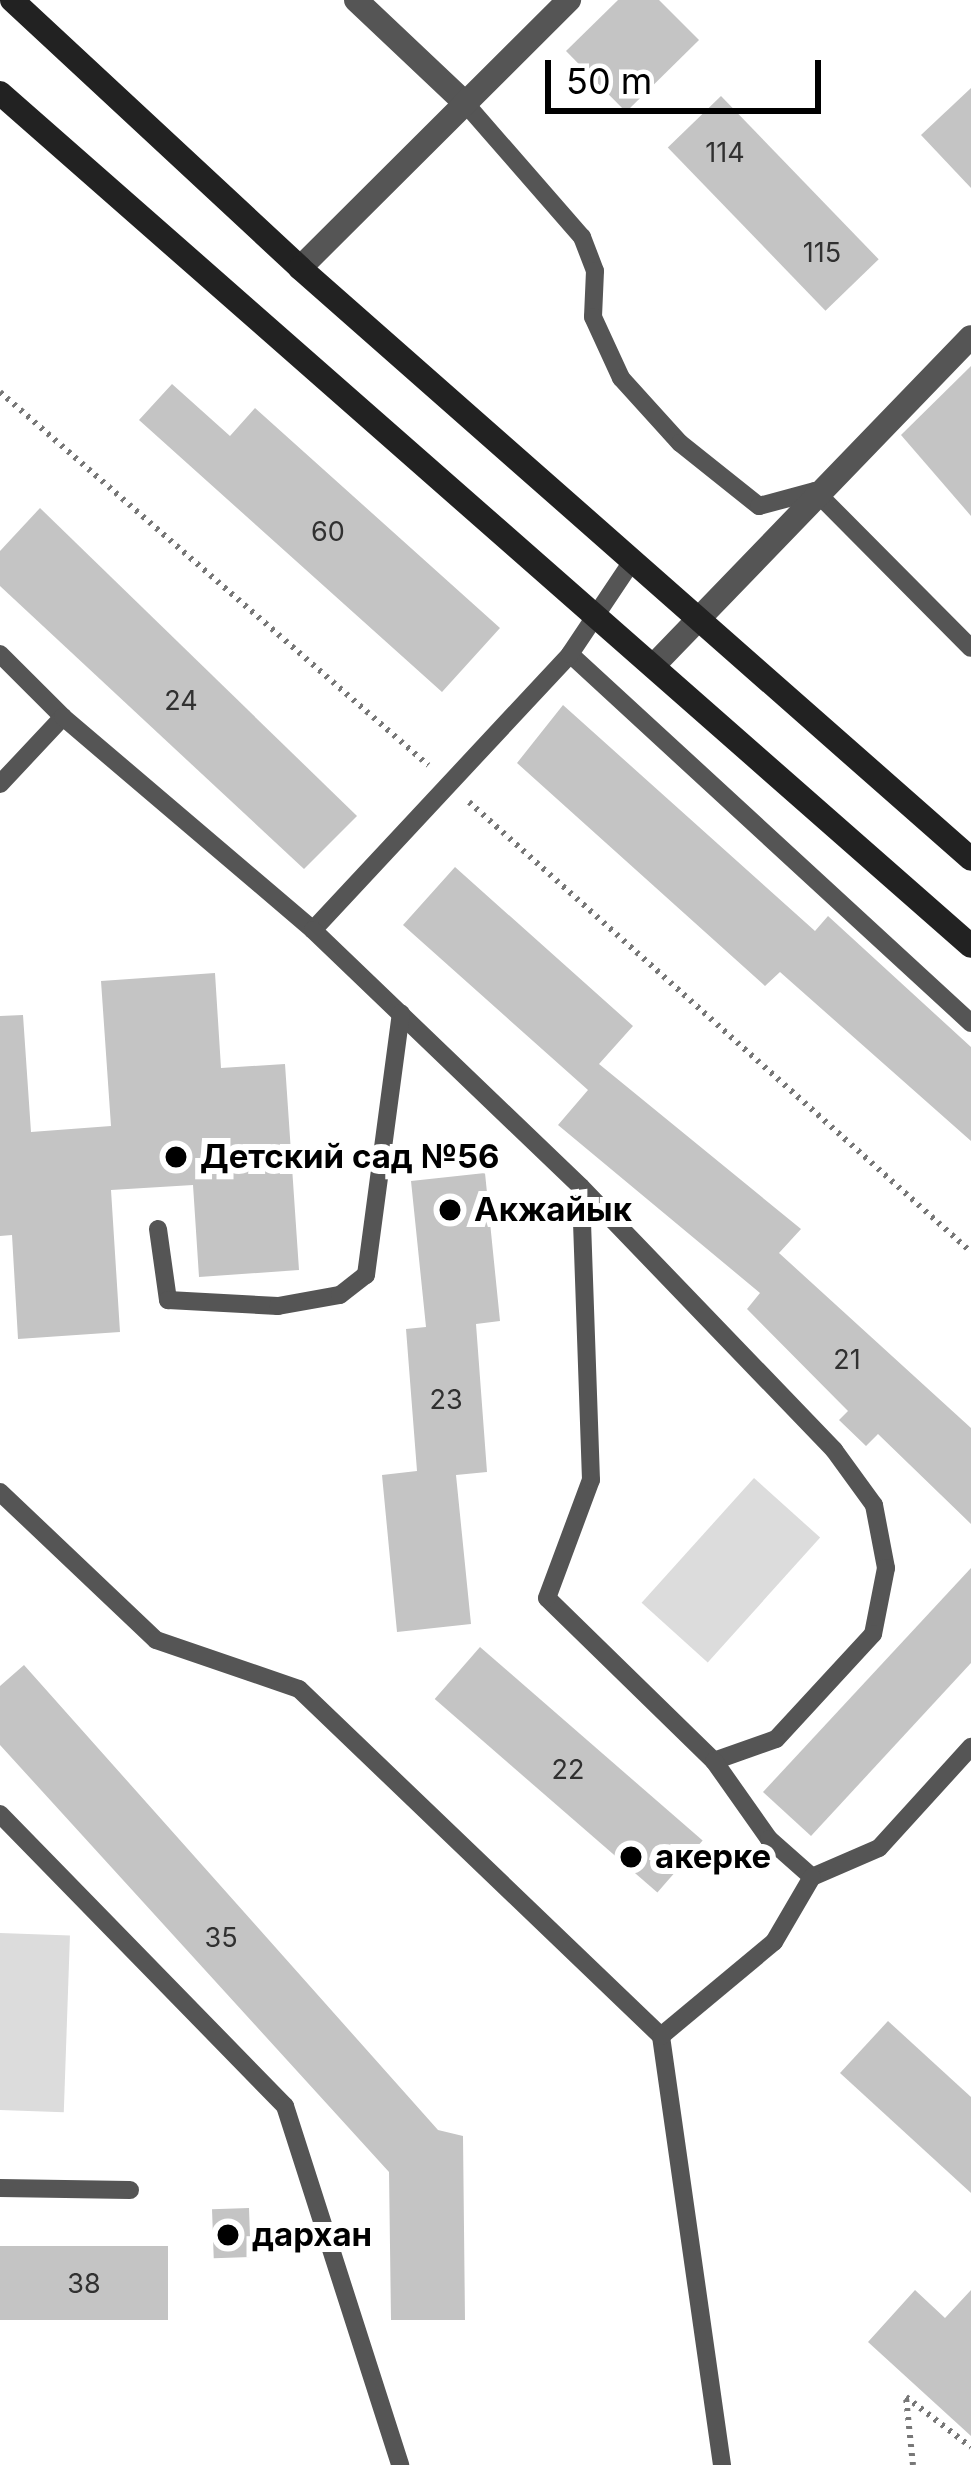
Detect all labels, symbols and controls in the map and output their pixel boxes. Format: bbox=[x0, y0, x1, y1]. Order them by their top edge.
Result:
scale bar bbox=[551, 36, 827, 110]
text: 50 m bbox=[566, 59, 652, 103]
house number: 114 bbox=[705, 137, 745, 169]
house number: 115 bbox=[803, 237, 841, 269]
house number: 60 bbox=[311, 516, 345, 548]
house number: 24 bbox=[164, 685, 198, 717]
place label: Детский сад №56 bbox=[200, 1137, 500, 1177]
marker: Детский сад №56 bbox=[163, 1144, 189, 1170]
place label: Акжайык bbox=[474, 1190, 632, 1230]
marker: Акжайык bbox=[437, 1197, 463, 1223]
house number: 21 bbox=[833, 1344, 861, 1376]
house number: 23 bbox=[429, 1384, 463, 1416]
house number: 22 bbox=[552, 1754, 584, 1786]
place label: акерке bbox=[655, 1837, 771, 1877]
marker: акерке bbox=[618, 1844, 644, 1870]
house number: 35 bbox=[204, 1922, 238, 1954]
place label: дархан bbox=[252, 2215, 372, 2255]
marker: дархан bbox=[215, 2222, 241, 2248]
house number: 38 bbox=[67, 2268, 101, 2300]

